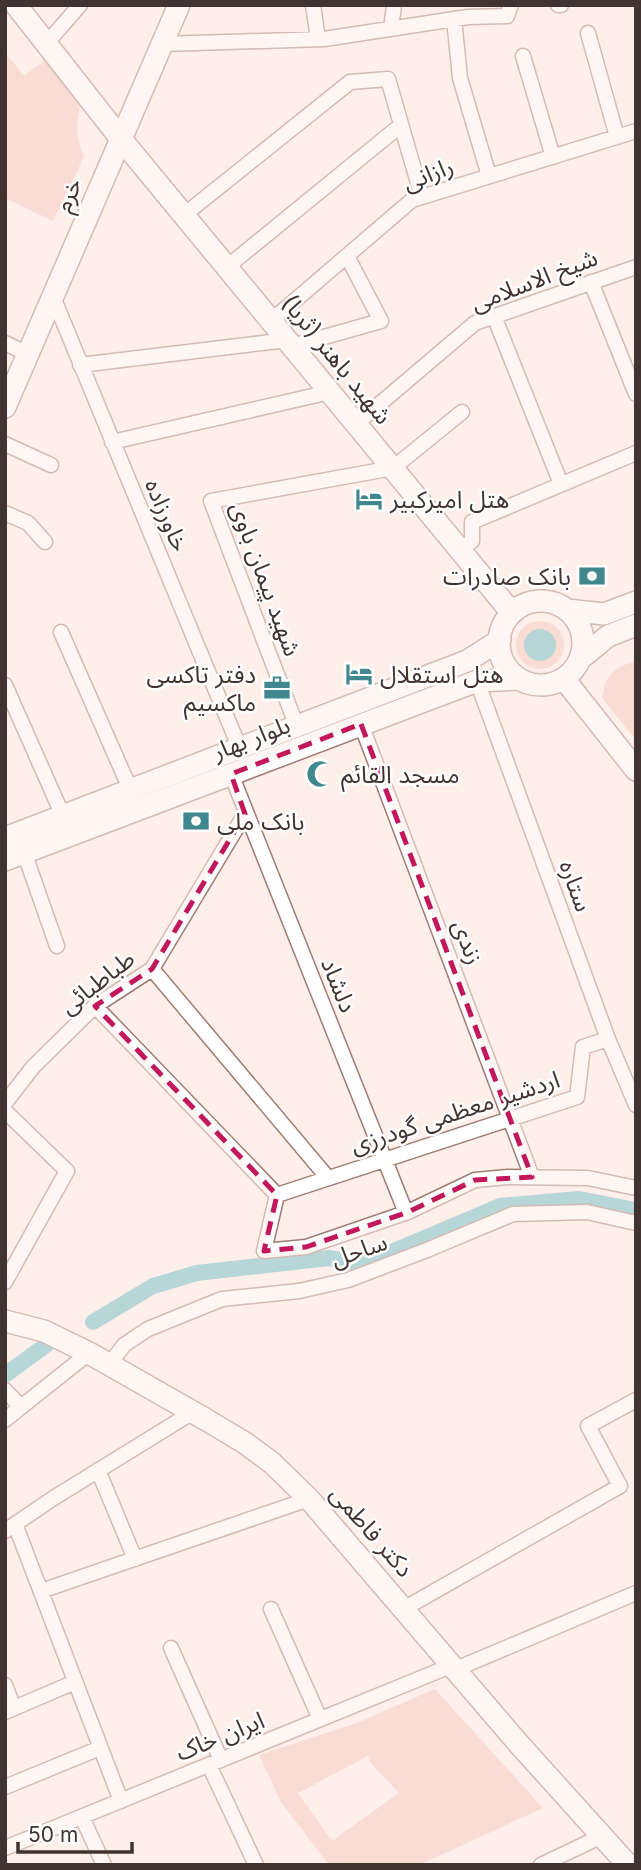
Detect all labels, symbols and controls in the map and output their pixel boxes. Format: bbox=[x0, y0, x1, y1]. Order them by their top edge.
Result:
street label: رازانی bbox=[399, 151, 457, 197]
street label: خرم bbox=[48, 174, 92, 218]
street label: شیخ الاسلامی bbox=[467, 243, 602, 320]
street label: شهید باهنر (ثریا) bbox=[276, 288, 398, 430]
street label: خاورزاده bbox=[139, 474, 195, 556]
hotel icon: هتل امیرکبیر bbox=[354, 484, 384, 514]
place label: هتل امیرکبیر bbox=[389, 485, 509, 514]
street label: شهید پیمان باوی bbox=[224, 498, 307, 661]
bank icon: بانک صادرات bbox=[577, 561, 607, 591]
place label: بانک صادرات bbox=[443, 562, 571, 591]
hotel icon: هتل استقلال bbox=[344, 659, 374, 689]
place label: دفتر تاکسی ماکسیم bbox=[147, 660, 256, 720]
place label: هتل استقلال bbox=[380, 660, 503, 689]
office icon: دفتر تاکسی ماکسیم bbox=[262, 673, 292, 703]
street label: بلوار بهار bbox=[207, 710, 294, 766]
mosque icon: مسجد القائم bbox=[305, 759, 335, 789]
place label: مسجد القائم bbox=[341, 760, 460, 792]
bank icon: بانک ملی bbox=[181, 806, 211, 836]
place label: بانک ملی bbox=[217, 807, 305, 836]
street label: ستاره bbox=[553, 856, 599, 916]
street label: زندی bbox=[446, 916, 490, 968]
street label: طباطبائی bbox=[54, 944, 140, 1020]
street label: دلشاد bbox=[315, 953, 363, 1017]
street label: اردشیر معظمی گودرزی bbox=[347, 1064, 563, 1160]
street label: ساحل bbox=[327, 1227, 391, 1273]
street label: دکتر فاطمی bbox=[324, 1479, 420, 1583]
street label: ایران خاک bbox=[172, 1705, 268, 1767]
scale bar bbox=[18, 1811, 131, 1855]
text: 50 m bbox=[28, 1822, 78, 1847]

